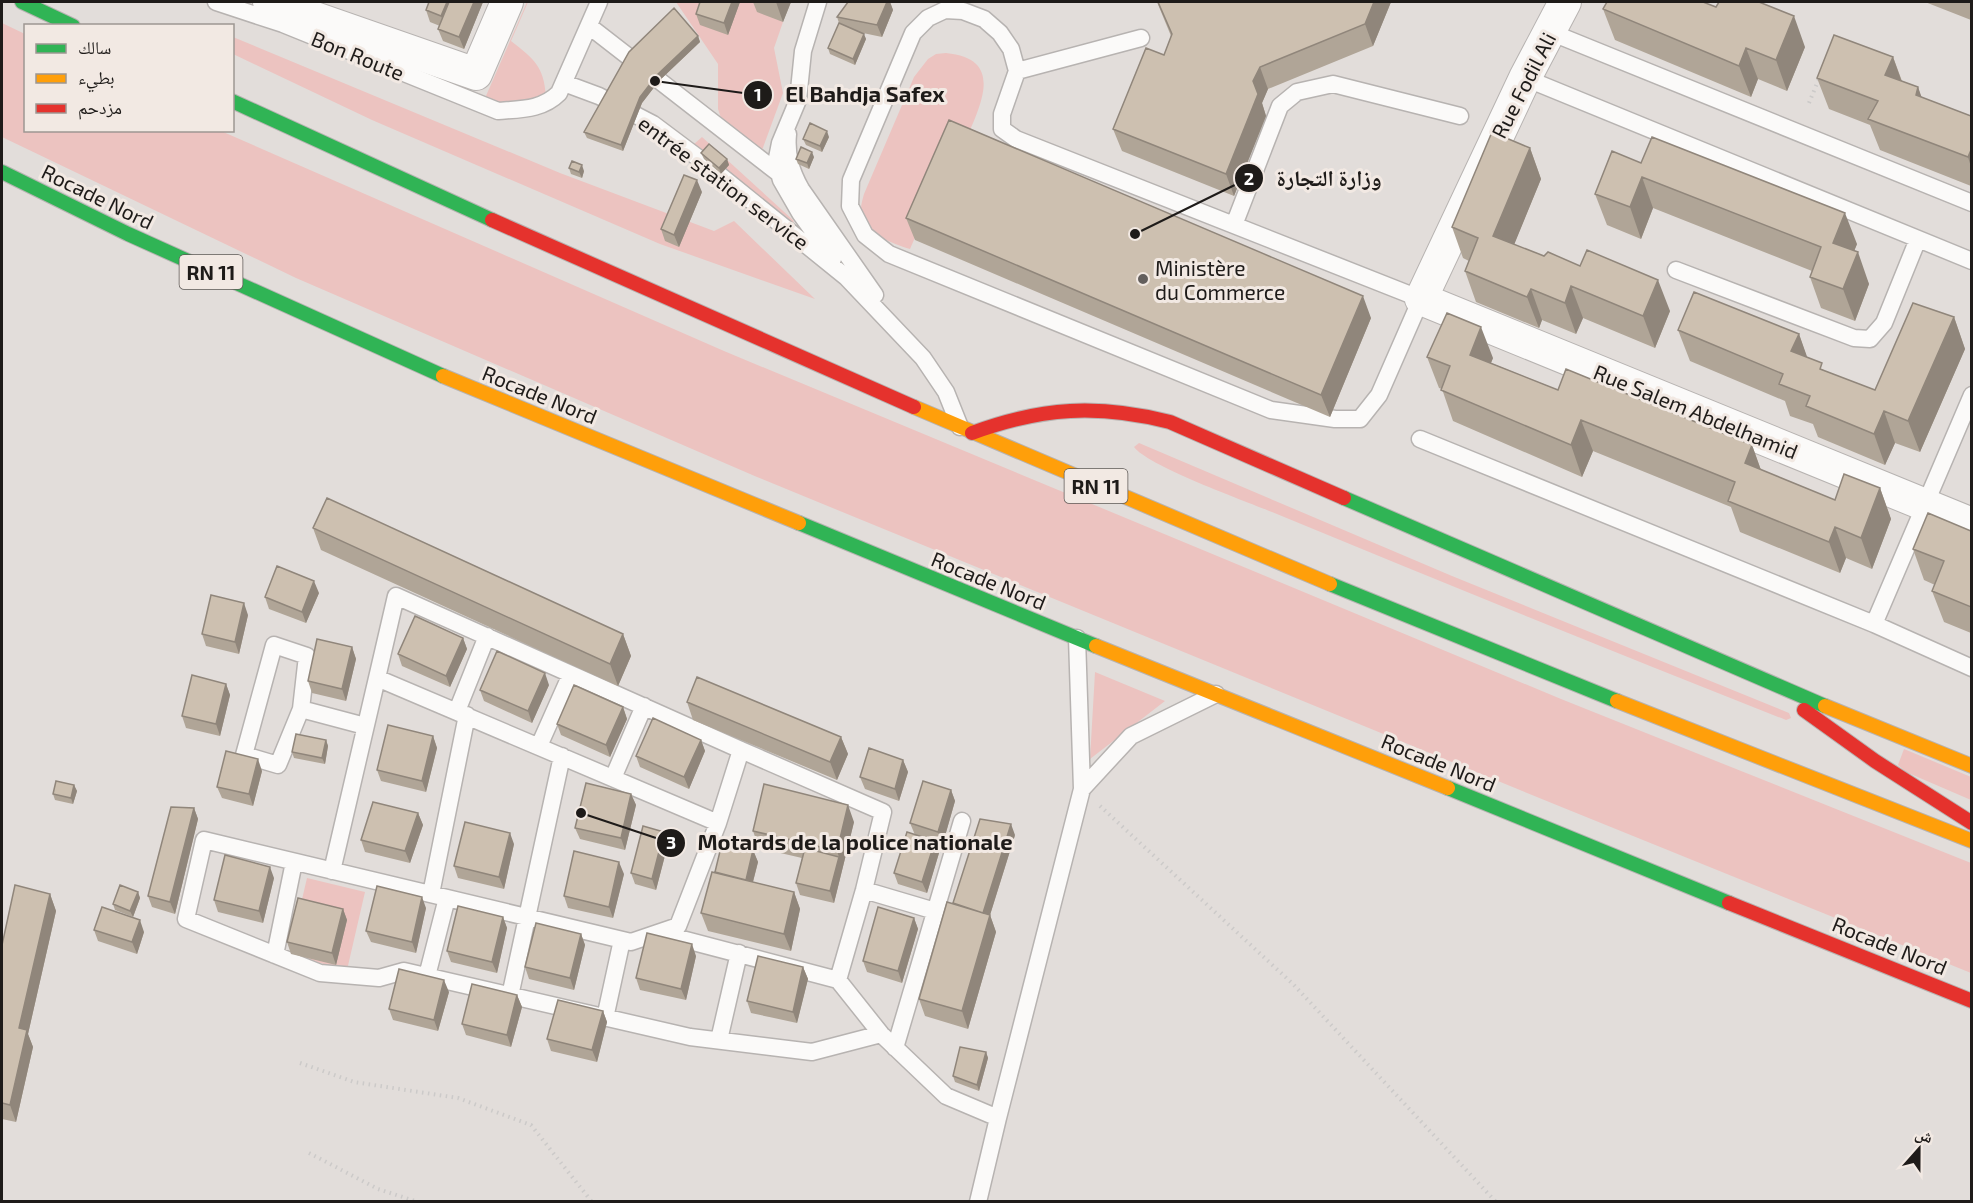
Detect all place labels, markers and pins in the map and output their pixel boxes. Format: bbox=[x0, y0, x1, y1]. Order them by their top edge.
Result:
callout: El Bahdja Safex bbox=[743, 75, 957, 115]
callout: وزارة التجارة bbox=[1234, 158, 1394, 198]
place label: Ministère du Commerce bbox=[1155, 255, 1285, 304]
marker: Ministère du Commerce bbox=[1136, 272, 1150, 286]
callout: Motards de la police nationale bbox=[656, 823, 1025, 863]

